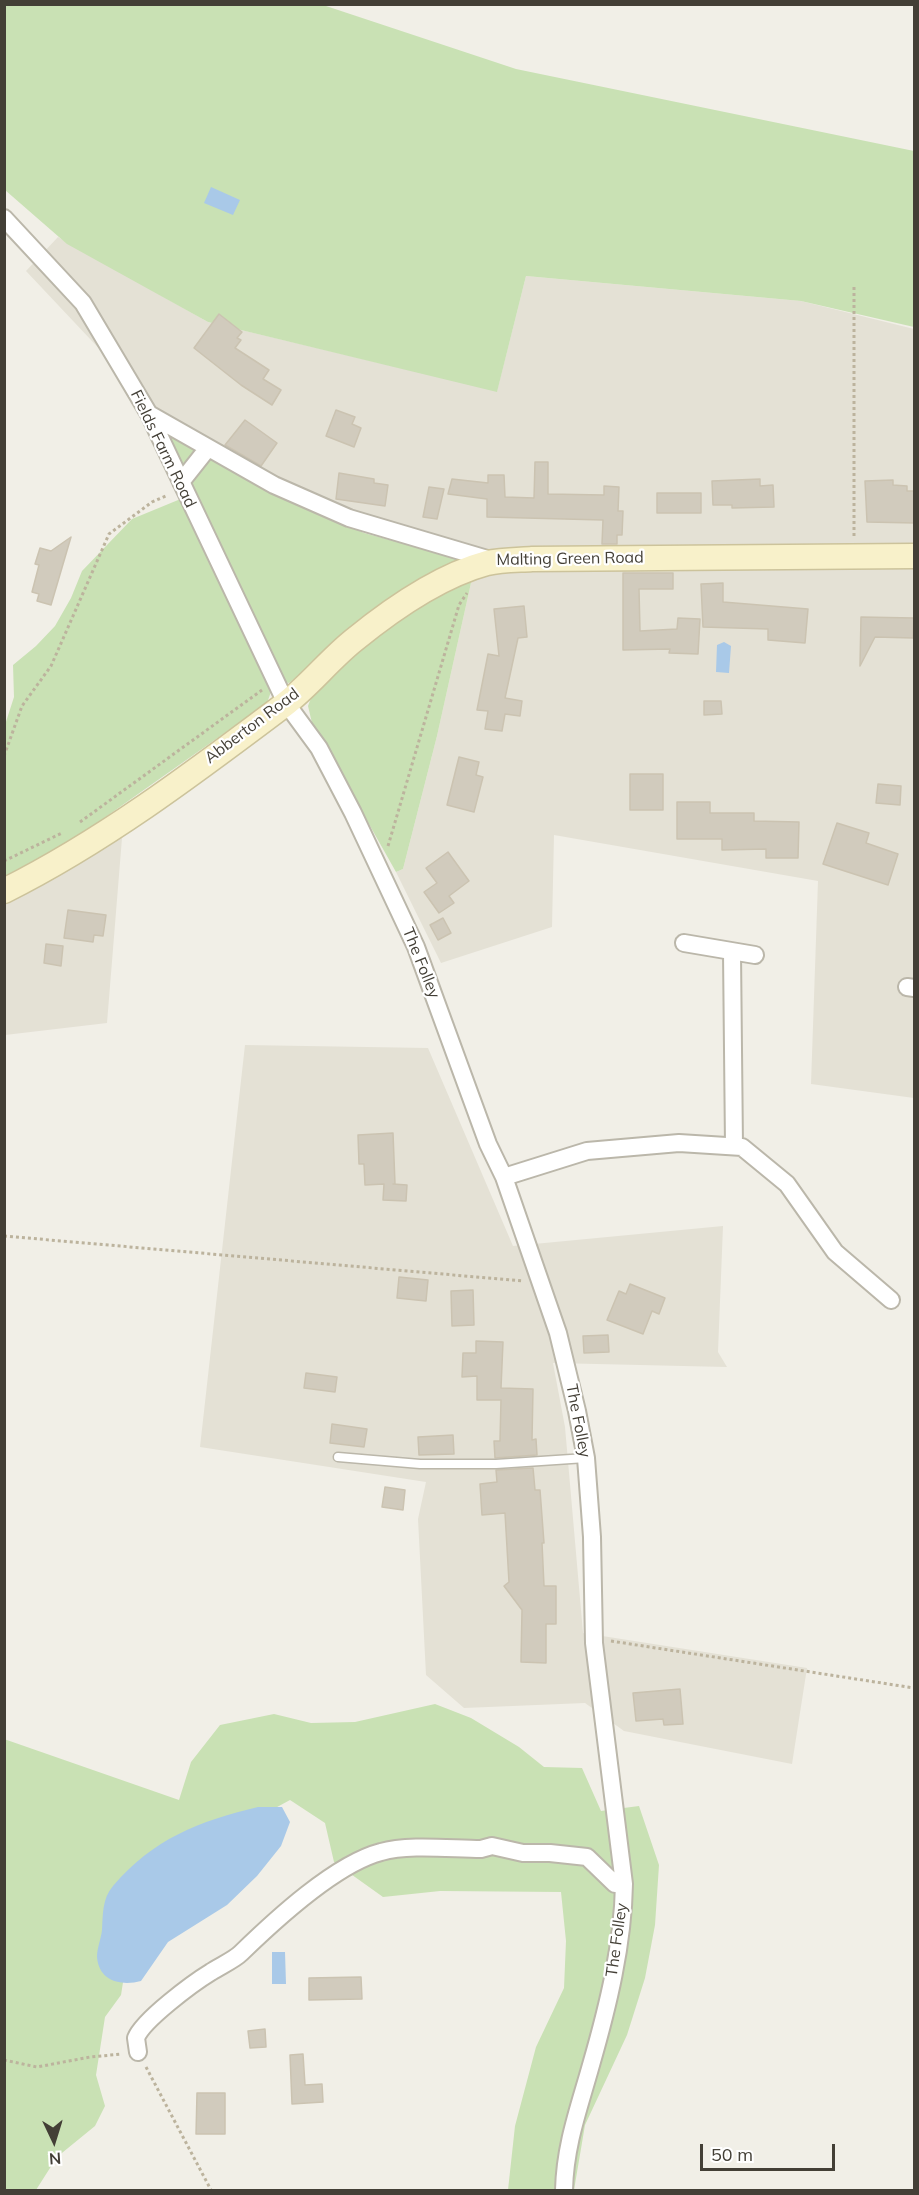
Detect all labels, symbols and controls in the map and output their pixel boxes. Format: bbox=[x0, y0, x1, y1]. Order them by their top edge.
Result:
street label: Fields Farm Road bbox=[126, 387, 200, 511]
street label: Malting Green Road bbox=[496, 548, 644, 570]
street label: Abberton Road bbox=[201, 684, 303, 768]
street label: The Folley bbox=[398, 925, 444, 1001]
street label: The Folley bbox=[561, 1383, 595, 1459]
street label: The Folley bbox=[602, 1902, 632, 1978]
north arrow bbox=[24, 2111, 84, 2171]
scale bar bbox=[703, 2132, 838, 2170]
text: 50 m bbox=[711, 2143, 753, 2166]
text: N bbox=[49, 2149, 62, 2169]

